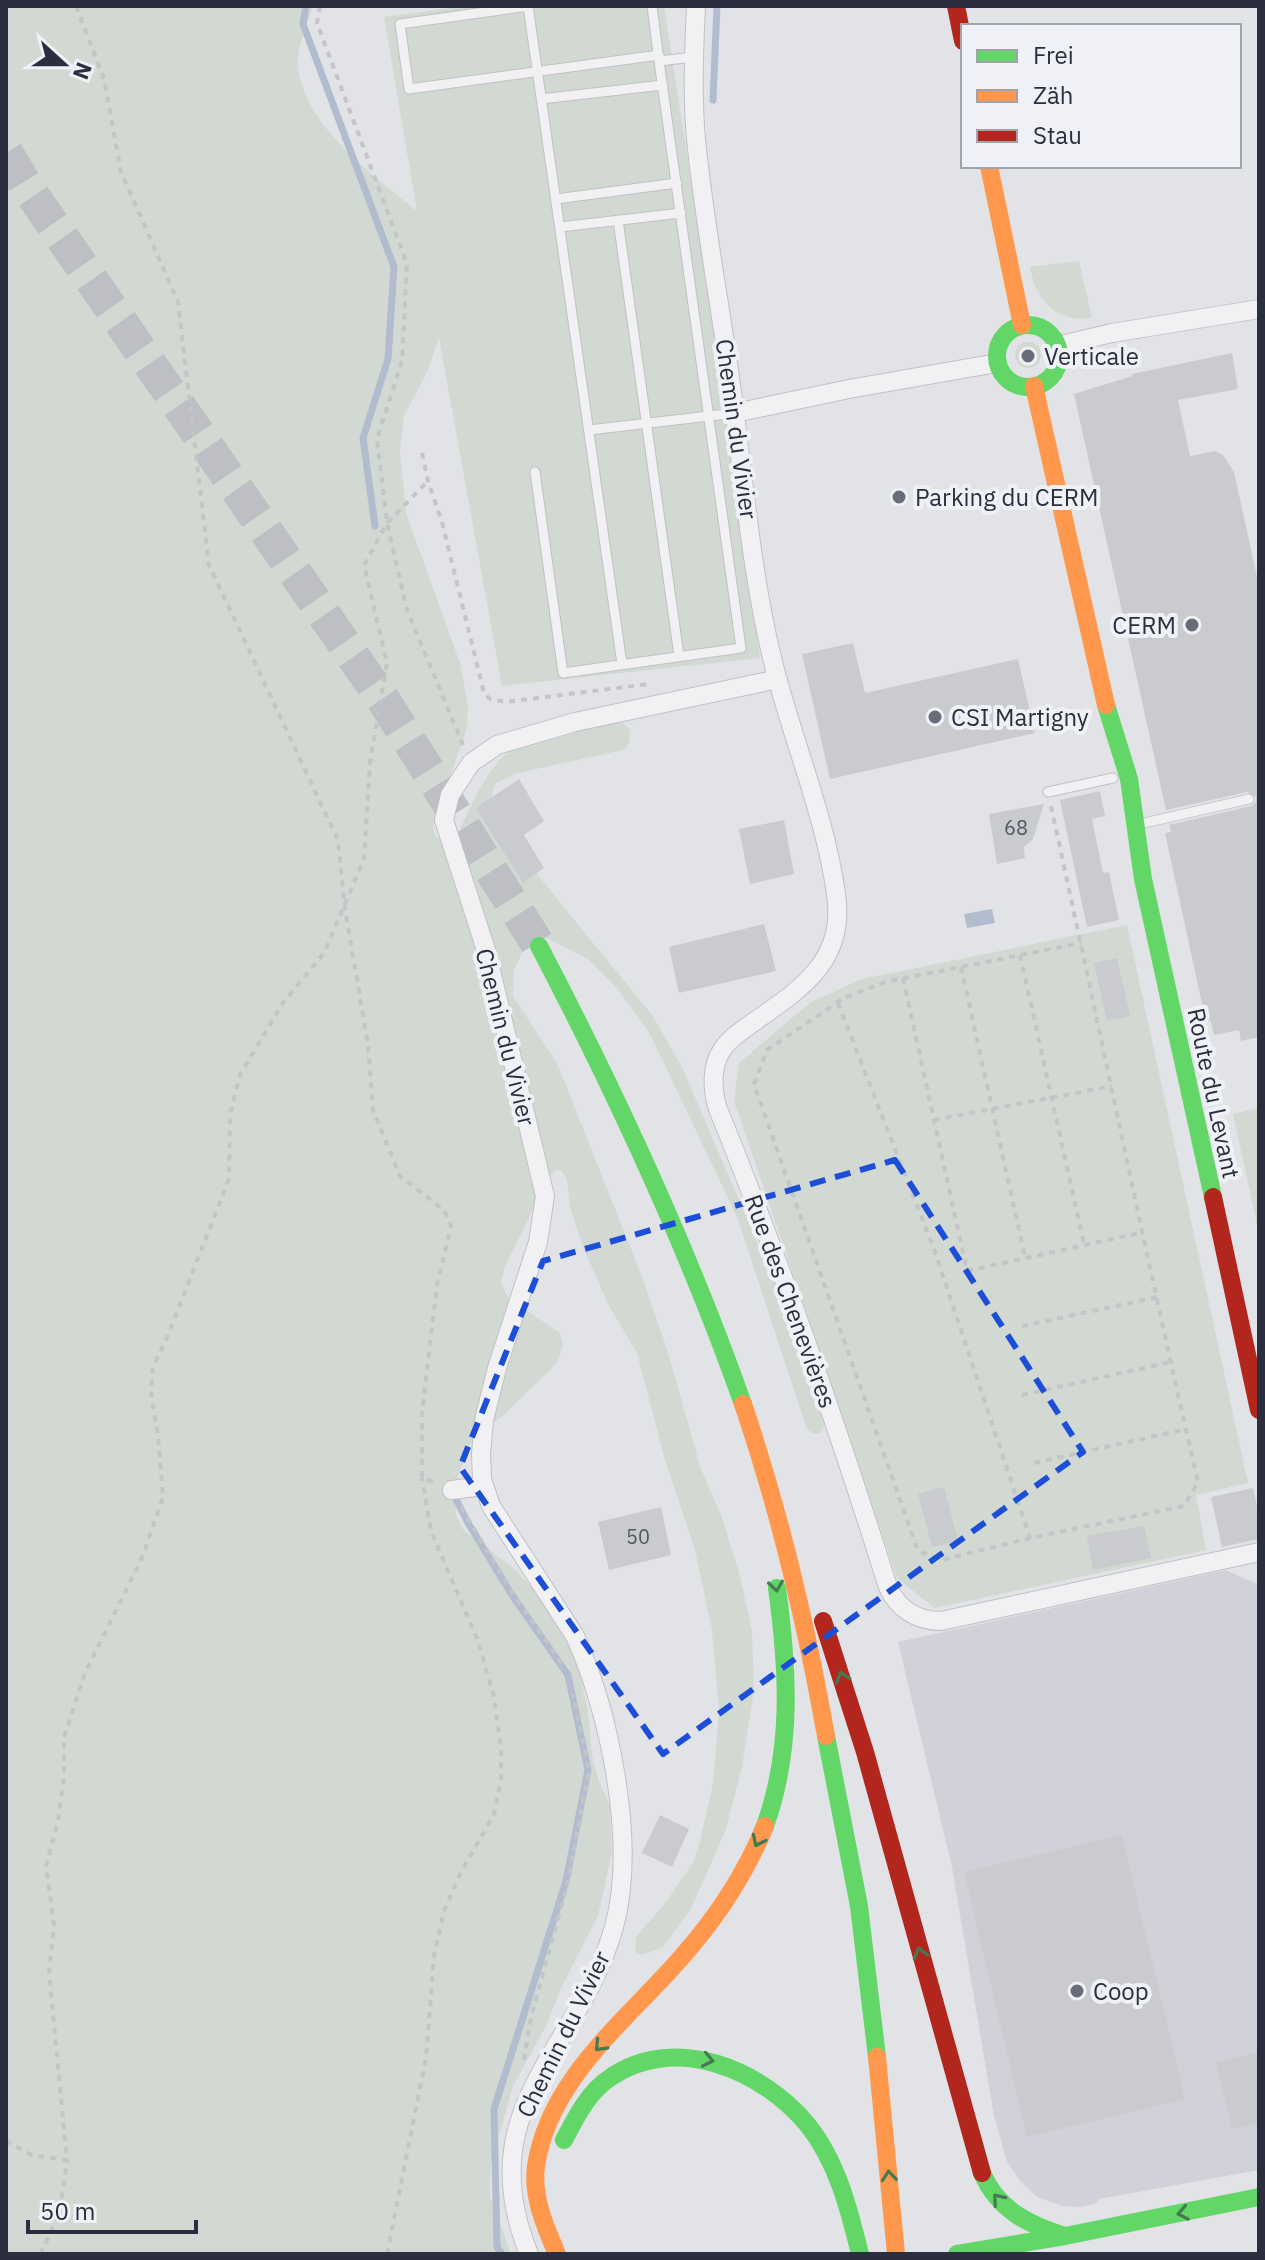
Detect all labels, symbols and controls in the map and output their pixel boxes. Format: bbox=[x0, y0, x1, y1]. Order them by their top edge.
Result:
north arrow bbox=[24, 24, 104, 104]
legend bbox=[961, 24, 1241, 168]
text: Frei bbox=[1033, 39, 1074, 71]
text: N bbox=[67, 59, 100, 84]
text: Zäh bbox=[1033, 79, 1073, 111]
text: Stau bbox=[1033, 119, 1082, 151]
street label: Chemin du Vivier bbox=[709, 337, 766, 521]
place label: Verticale bbox=[1044, 340, 1139, 372]
marker: Verticale bbox=[1019, 347, 1037, 365]
place label: Parking du CERM bbox=[915, 481, 1099, 513]
marker: Parking du CERM bbox=[890, 488, 908, 506]
place label: CERM bbox=[1112, 609, 1176, 641]
marker: CERM bbox=[1183, 616, 1201, 634]
place label: CSI Martigny bbox=[951, 701, 1089, 733]
marker: CSI Martigny bbox=[926, 708, 944, 726]
house number: 68 bbox=[1004, 814, 1028, 841]
street label: Chemin du Vivier bbox=[469, 945, 544, 1129]
street label: Route du Levant bbox=[1180, 1005, 1248, 1181]
street label: Rue des Chenevières bbox=[737, 1190, 845, 1412]
house number: 50 bbox=[626, 1523, 650, 1550]
one-way arrow bbox=[767, 1579, 784, 1592]
one-way arrow bbox=[835, 1671, 851, 1684]
one-way arrow bbox=[752, 1833, 768, 1847]
street label: Chemin du Vivier bbox=[509, 1945, 617, 2123]
one-way arrow bbox=[913, 1946, 930, 1960]
place label: Coop bbox=[1093, 1975, 1149, 2007]
marker: Coop bbox=[1068, 1982, 1086, 2000]
one-way arrow bbox=[595, 2037, 610, 2051]
one-way arrow bbox=[701, 2051, 715, 2068]
one-way arrow bbox=[881, 2169, 898, 2182]
scale bar bbox=[28, 2184, 196, 2234]
one-way arrow bbox=[994, 2193, 1008, 2208]
text: 50 m bbox=[40, 2195, 95, 2227]
one-way arrow bbox=[1176, 2204, 1190, 2221]

